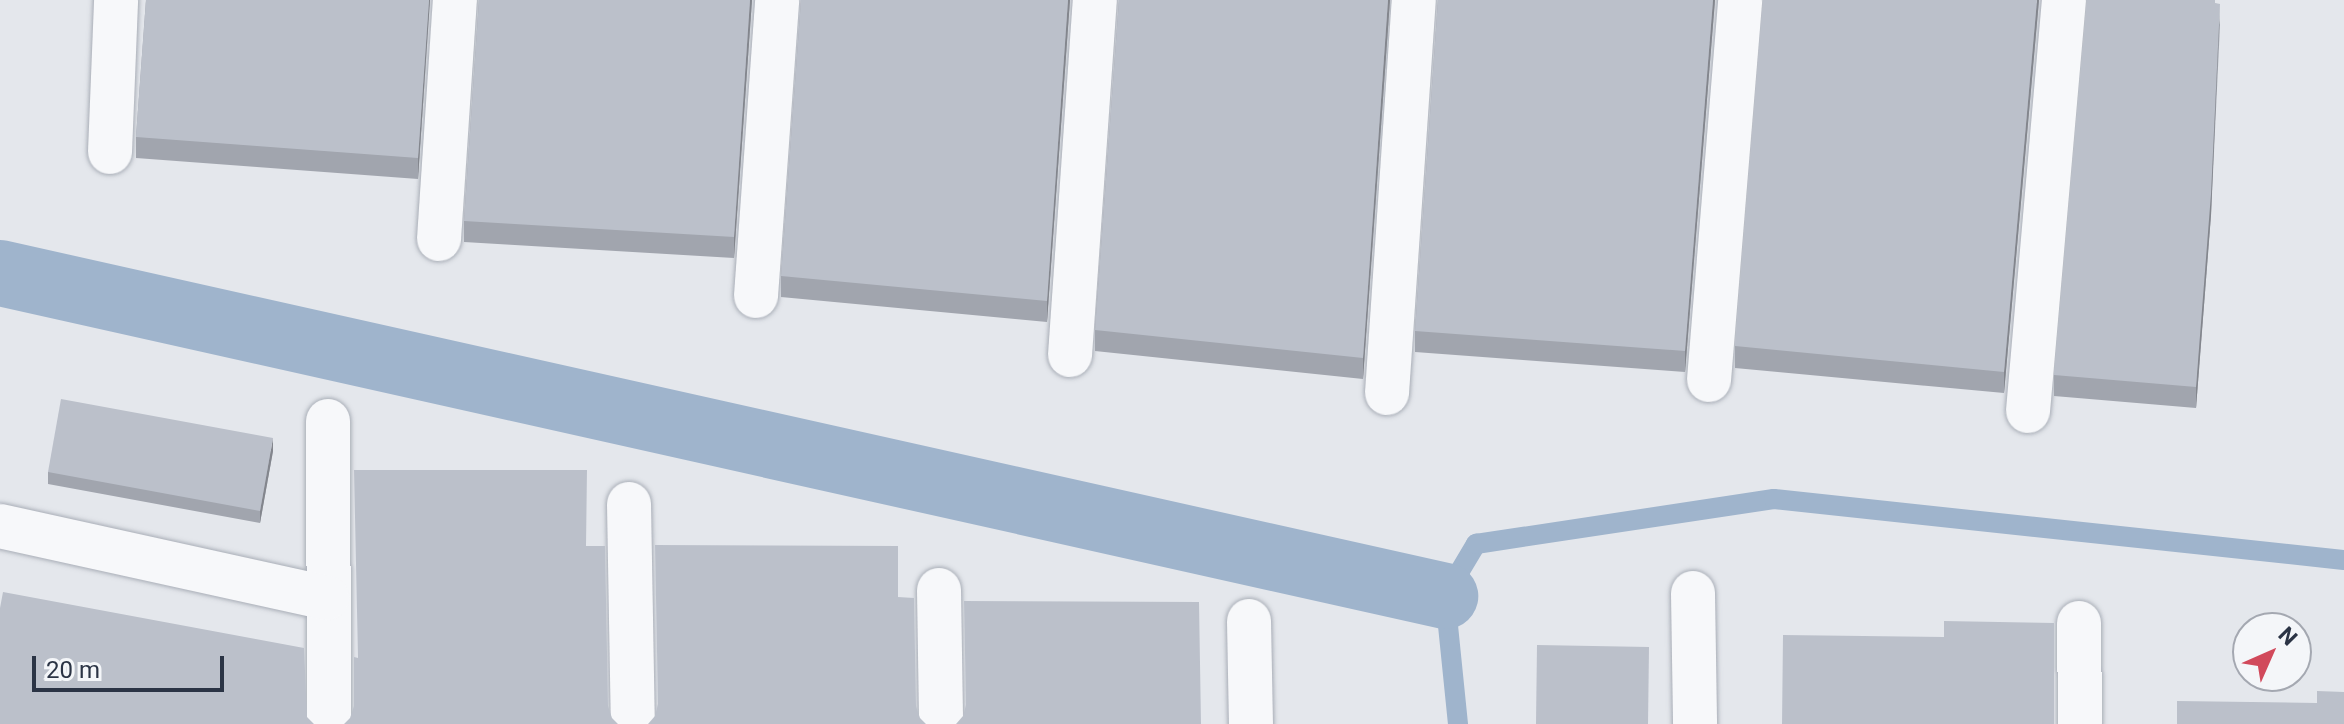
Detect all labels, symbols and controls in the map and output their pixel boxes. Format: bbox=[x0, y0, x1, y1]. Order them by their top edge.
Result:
north arrow bbox=[2232, 612, 2312, 692]
text: N bbox=[2274, 622, 2302, 650]
scale bar bbox=[36, 640, 228, 690]
text: 20 m bbox=[46, 656, 100, 684]

